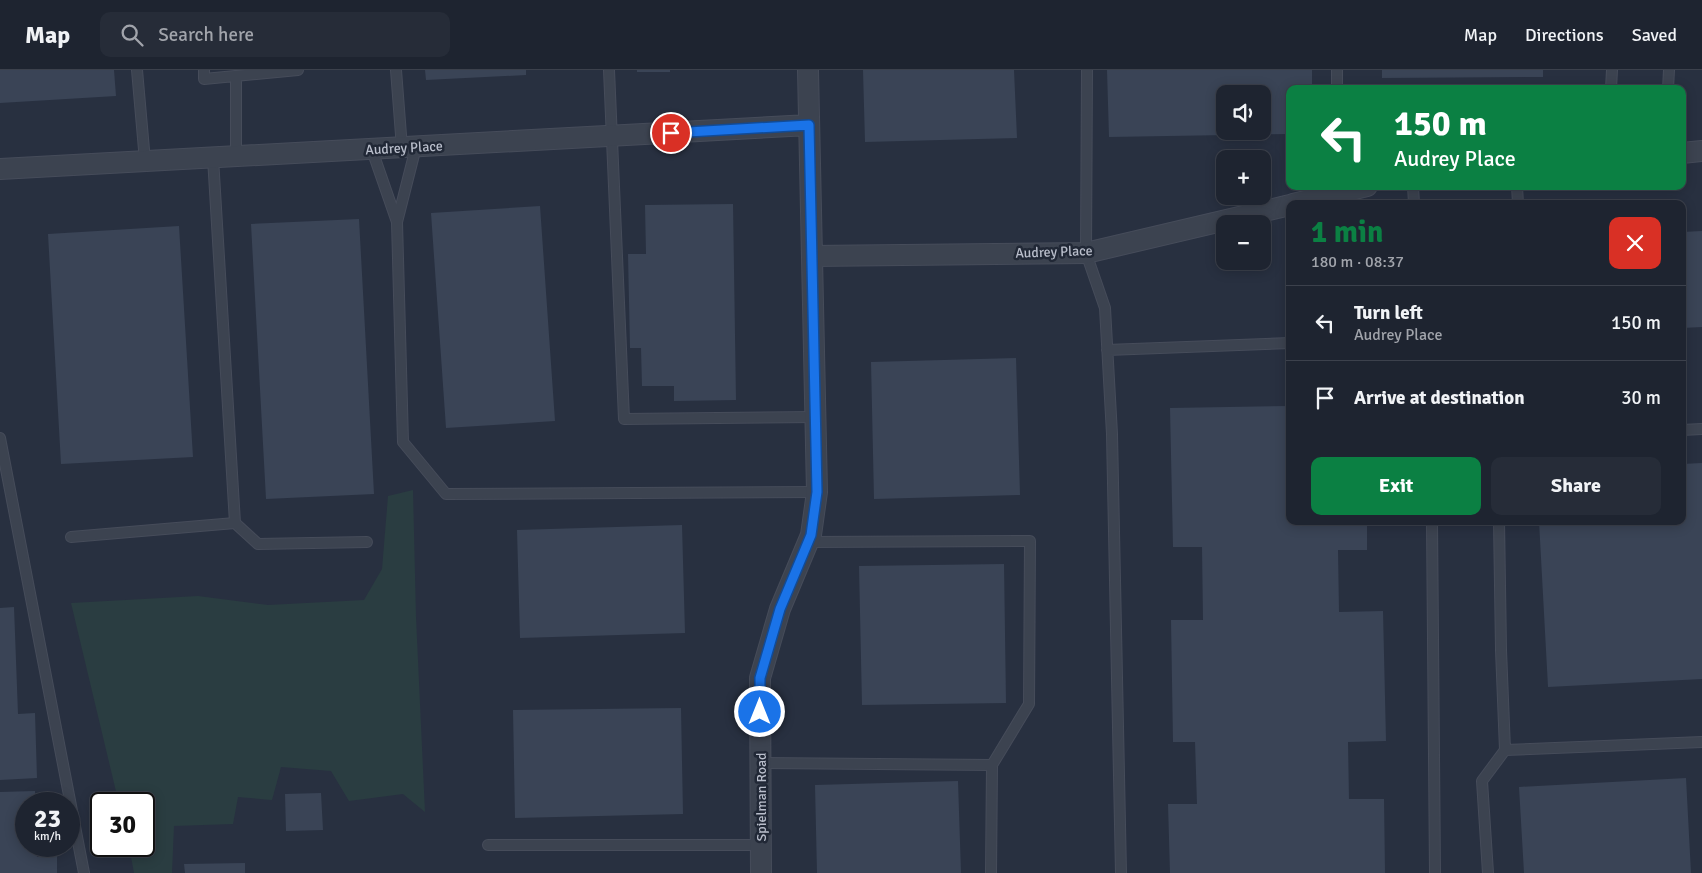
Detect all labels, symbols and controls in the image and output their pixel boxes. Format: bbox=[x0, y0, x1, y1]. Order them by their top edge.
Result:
search box bbox=[100, 12, 450, 57]
text: Map bbox=[25, 20, 70, 50]
icon: search bbox=[118, 21, 146, 49]
text: Search here bbox=[158, 23, 254, 47]
text: Map bbox=[1464, 24, 1497, 46]
text: Directions bbox=[1525, 24, 1604, 46]
text: Saved bbox=[1632, 24, 1677, 46]
map controls bbox=[1216, 85, 1271, 270]
button: sound bbox=[1216, 85, 1271, 140]
text: 150 m bbox=[1394, 102, 1487, 145]
icon: left bbox=[1311, 105, 1376, 170]
pin bbox=[650, 112, 692, 154]
icon: arrive bbox=[657, 119, 685, 147]
street label: Audrey Place bbox=[365, 137, 443, 159]
text: Audrey Place bbox=[1394, 145, 1516, 172]
button: + bbox=[1216, 150, 1271, 205]
text: 1 min bbox=[1311, 214, 1383, 251]
button: − bbox=[1216, 215, 1271, 270]
button: close bbox=[1609, 217, 1661, 269]
street label: Audrey Place bbox=[1015, 242, 1093, 262]
text: 180 m · 08:37 bbox=[1311, 252, 1404, 272]
text: Turn left bbox=[1354, 301, 1423, 325]
icon: left bbox=[1311, 309, 1339, 337]
text: 150 m bbox=[1611, 311, 1661, 335]
text: Audrey Place bbox=[1354, 325, 1443, 345]
icon: arrive bbox=[1311, 384, 1339, 412]
text: Arrive at destination bbox=[1354, 386, 1525, 410]
text: 30 m bbox=[1621, 386, 1661, 410]
button: Exit bbox=[1311, 457, 1481, 515]
button: Share bbox=[1491, 457, 1661, 515]
position arrow bbox=[733, 685, 785, 737]
street label: Spielman Road bbox=[753, 752, 770, 842]
speed limit sign: 30 bbox=[90, 792, 155, 857]
text: 23 bbox=[34, 803, 61, 834]
text: km/h bbox=[34, 829, 61, 844]

